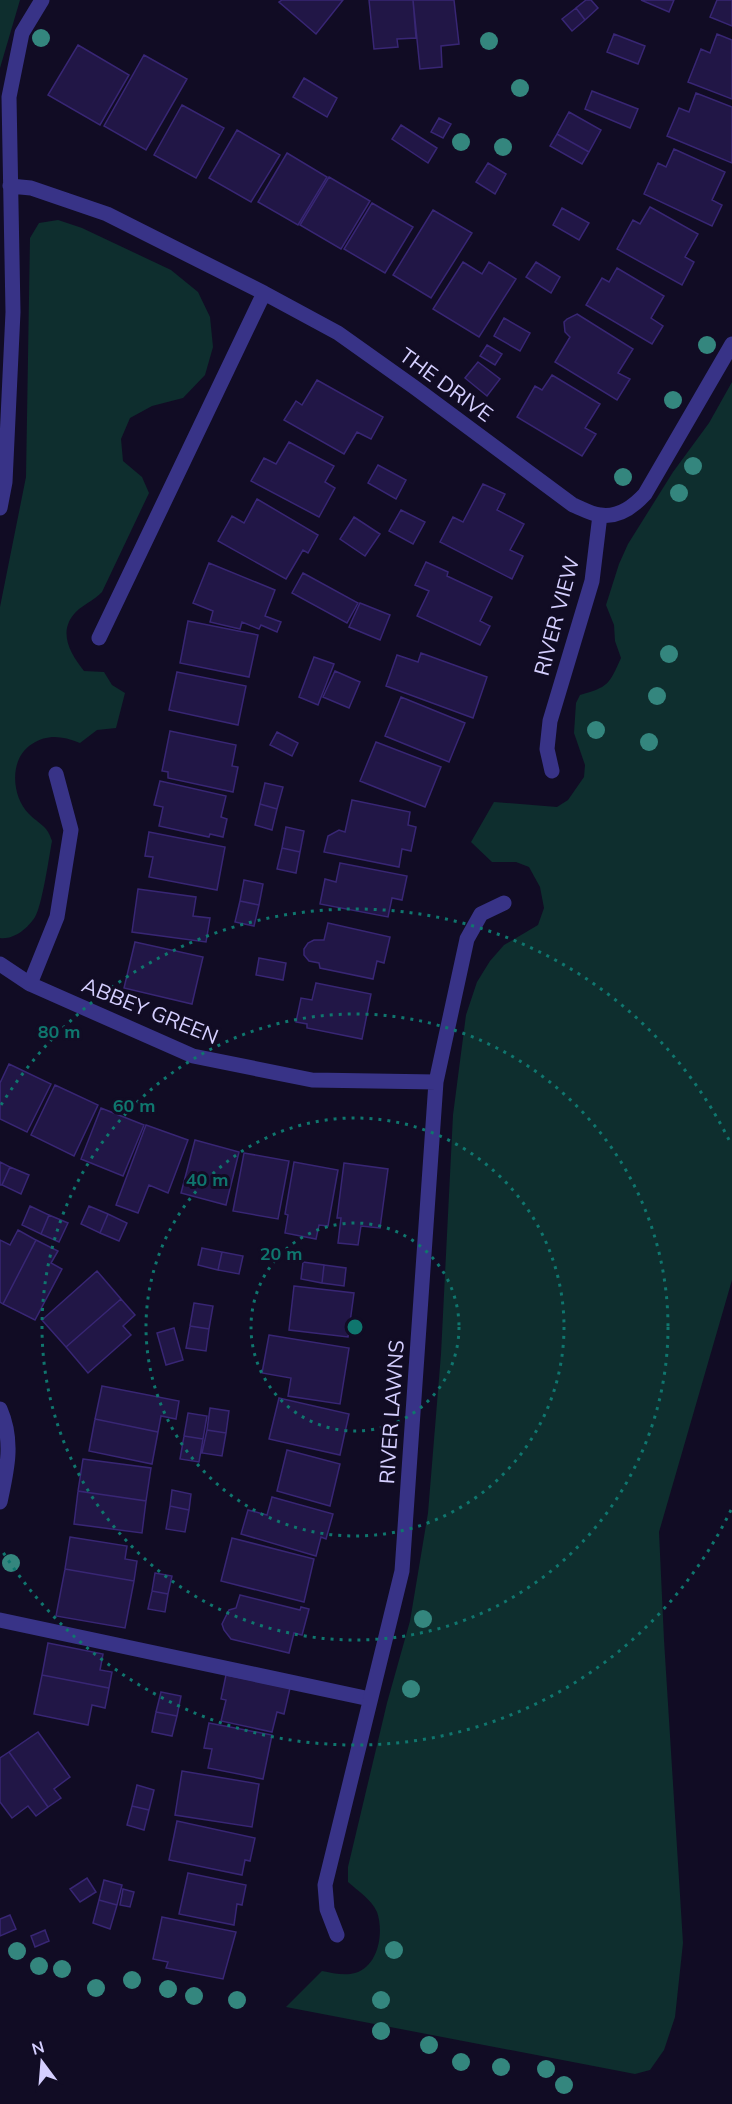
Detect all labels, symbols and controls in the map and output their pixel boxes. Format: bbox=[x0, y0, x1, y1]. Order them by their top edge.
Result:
street label: THE DRIVE bbox=[395, 342, 498, 427]
street label: RIVER VIEW bbox=[528, 553, 584, 678]
street label: ABBEY GREEN bbox=[78, 971, 222, 1049]
text: 80 m bbox=[38, 1020, 80, 1043]
text: 60 m bbox=[113, 1094, 155, 1117]
text: 40 m bbox=[186, 1168, 228, 1191]
text: 20 m bbox=[260, 1242, 302, 1265]
centre of rings bbox=[345, 1317, 365, 1337]
street label: RIVER LAWNS bbox=[373, 1339, 409, 1485]
north arrow bbox=[12, 2032, 72, 2092]
text: N bbox=[29, 2036, 46, 2059]

